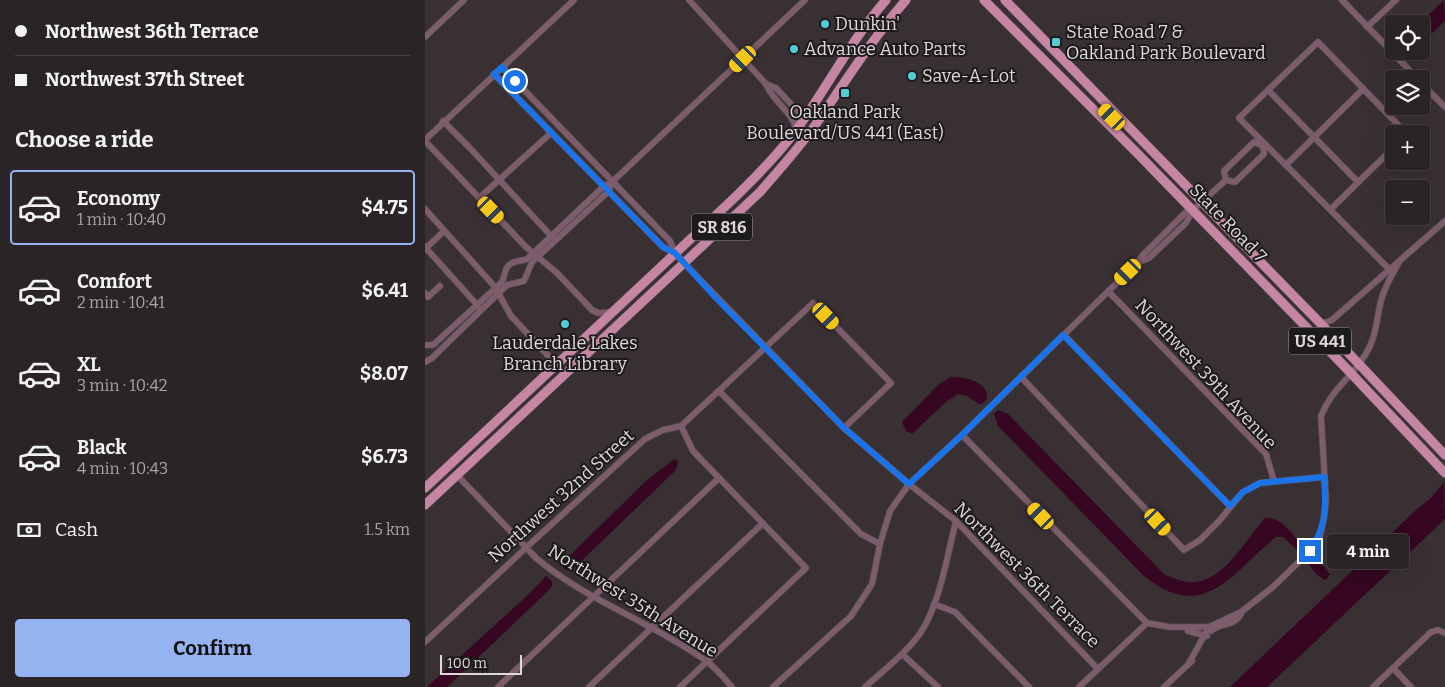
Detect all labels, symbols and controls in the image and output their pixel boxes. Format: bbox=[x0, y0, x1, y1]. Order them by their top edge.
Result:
place label: Dunkin' bbox=[835, 13, 900, 35]
map controls bbox=[1385, 15, 1430, 225]
button: locate bbox=[1385, 15, 1430, 60]
marker: Dunkin' bbox=[819, 18, 831, 30]
text: Northwest 36th Terrace bbox=[45, 20, 259, 43]
place label: State Road 7 & Oakland Park Boulevard bbox=[1066, 21, 1266, 64]
marker: State Road 7 & Oakland Park Boulevard bbox=[1050, 36, 1062, 48]
place label: Advance Auto Parts bbox=[804, 38, 966, 60]
car bbox=[727, 43, 759, 75]
marker: Advance Auto Parts bbox=[788, 43, 800, 55]
place label: Save-A-Lot bbox=[922, 65, 1016, 87]
text: Northwest 37th Street bbox=[45, 68, 244, 91]
route start bbox=[504, 70, 526, 92]
marker: Save-A-Lot bbox=[906, 70, 918, 82]
button: layers bbox=[1385, 70, 1430, 115]
marker: Oakland Park Boulevard/US 441 (East) bbox=[839, 87, 851, 99]
place label: Oakland Park Boulevard/US 441 (East) bbox=[746, 101, 944, 144]
car bbox=[1096, 101, 1127, 133]
button: + bbox=[1385, 125, 1430, 170]
text: Choose a ride bbox=[15, 126, 154, 153]
street label: State Road 7 bbox=[1185, 179, 1271, 267]
button: − bbox=[1385, 180, 1430, 225]
icon: car bbox=[17, 185, 62, 230]
text: Economy bbox=[77, 187, 160, 210]
car bbox=[475, 194, 506, 226]
text: $4.75 bbox=[361, 196, 408, 219]
text: 1 min · 10:40 bbox=[77, 210, 166, 229]
road number: SR 816 bbox=[692, 213, 752, 240]
car bbox=[1112, 256, 1144, 288]
icon: car bbox=[17, 268, 62, 313]
text: Comfort bbox=[77, 270, 152, 293]
text: $6.41 bbox=[361, 279, 408, 302]
text: 2 min · 10:41 bbox=[77, 293, 165, 312]
street label: Northwest 39th Avenue bbox=[1131, 294, 1281, 454]
car bbox=[810, 300, 841, 332]
marker: Lauderdale Lakes Branch Library bbox=[559, 318, 571, 330]
road number: US 441 bbox=[1289, 328, 1351, 354]
place label: Lauderdale Lakes Branch Library bbox=[492, 332, 638, 375]
icon: car bbox=[17, 351, 62, 396]
text: XL bbox=[77, 353, 101, 376]
text: $8.07 bbox=[360, 362, 408, 385]
text: 3 min · 10:42 bbox=[77, 376, 167, 395]
street label: Northwest 32nd Street bbox=[484, 424, 639, 567]
icon: car bbox=[17, 434, 62, 479]
text: Black bbox=[77, 436, 127, 459]
text: $6.73 bbox=[361, 445, 408, 468]
text: 4 min · 10:43 bbox=[77, 459, 168, 478]
street label: Northwest 36th Terrace bbox=[950, 498, 1104, 652]
car bbox=[1025, 500, 1056, 532]
car bbox=[1142, 506, 1173, 538]
icon: cash bbox=[15, 516, 43, 544]
text: Cash bbox=[55, 518, 98, 541]
text: 1.5 km bbox=[364, 520, 410, 539]
callout: 4 min bbox=[1327, 534, 1410, 568]
street label: Northwest 35th Avenue bbox=[544, 540, 722, 662]
route end bbox=[1299, 540, 1321, 562]
text: 4 min bbox=[1346, 542, 1390, 561]
button: Confirm bbox=[15, 619, 410, 677]
scale bar bbox=[440, 652, 523, 675]
text: 100 m bbox=[447, 655, 487, 672]

